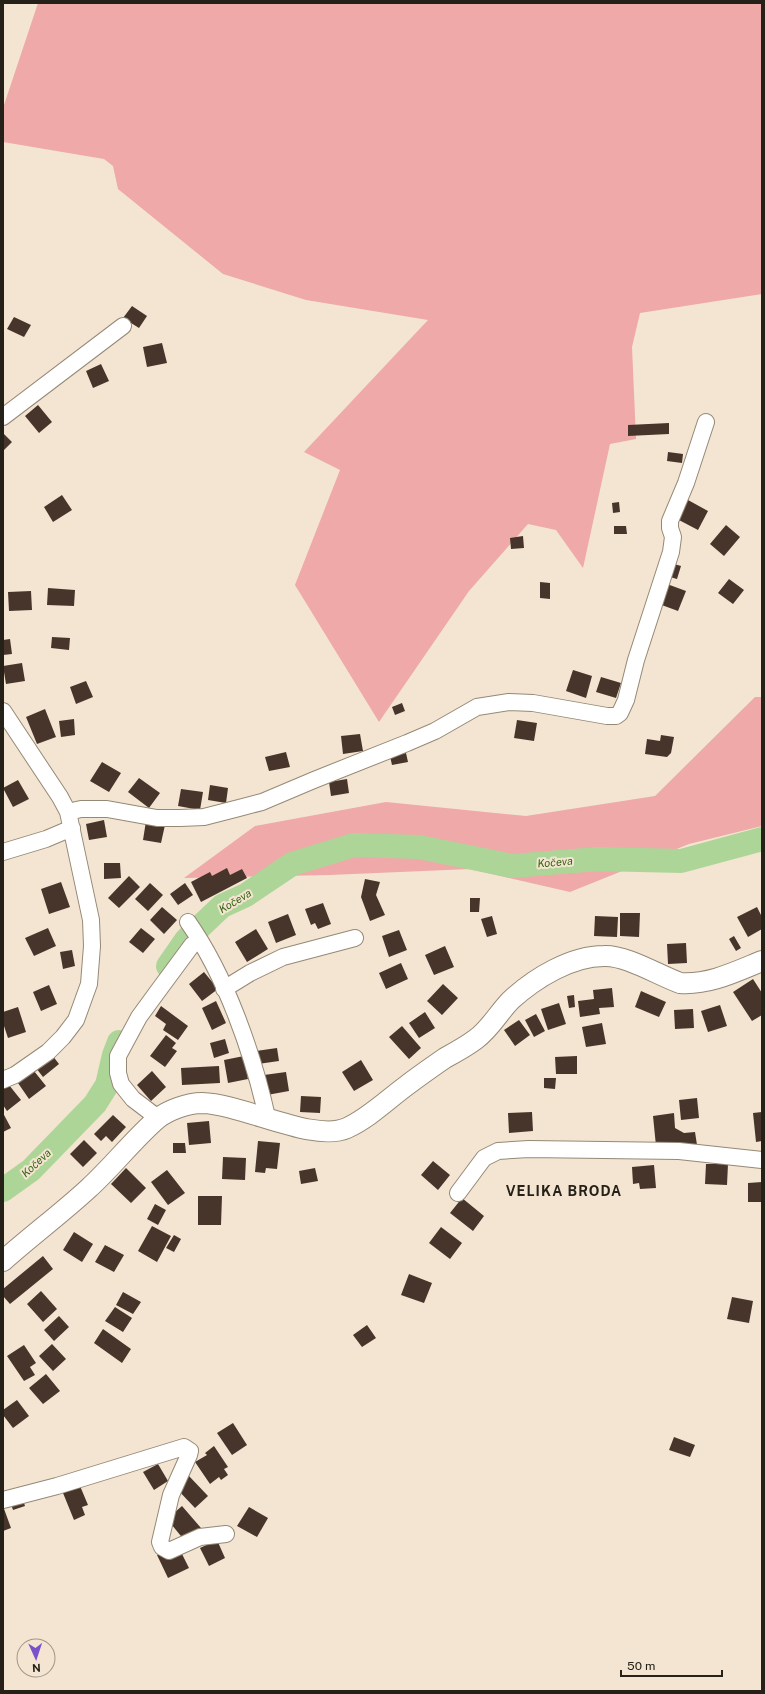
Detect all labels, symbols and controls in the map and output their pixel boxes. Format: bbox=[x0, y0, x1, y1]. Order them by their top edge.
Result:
water label: Kočeva bbox=[537, 854, 573, 870]
water label: Kočeva bbox=[217, 887, 253, 915]
water label: Kočeva bbox=[19, 1146, 53, 1180]
district label: VELIKA BRODA bbox=[506, 1183, 622, 1199]
north arrow bbox=[16, 1638, 56, 1678]
scale bar bbox=[621, 1652, 722, 1678]
text: 50 m bbox=[627, 1659, 655, 1673]
text: N bbox=[32, 1662, 41, 1674]

